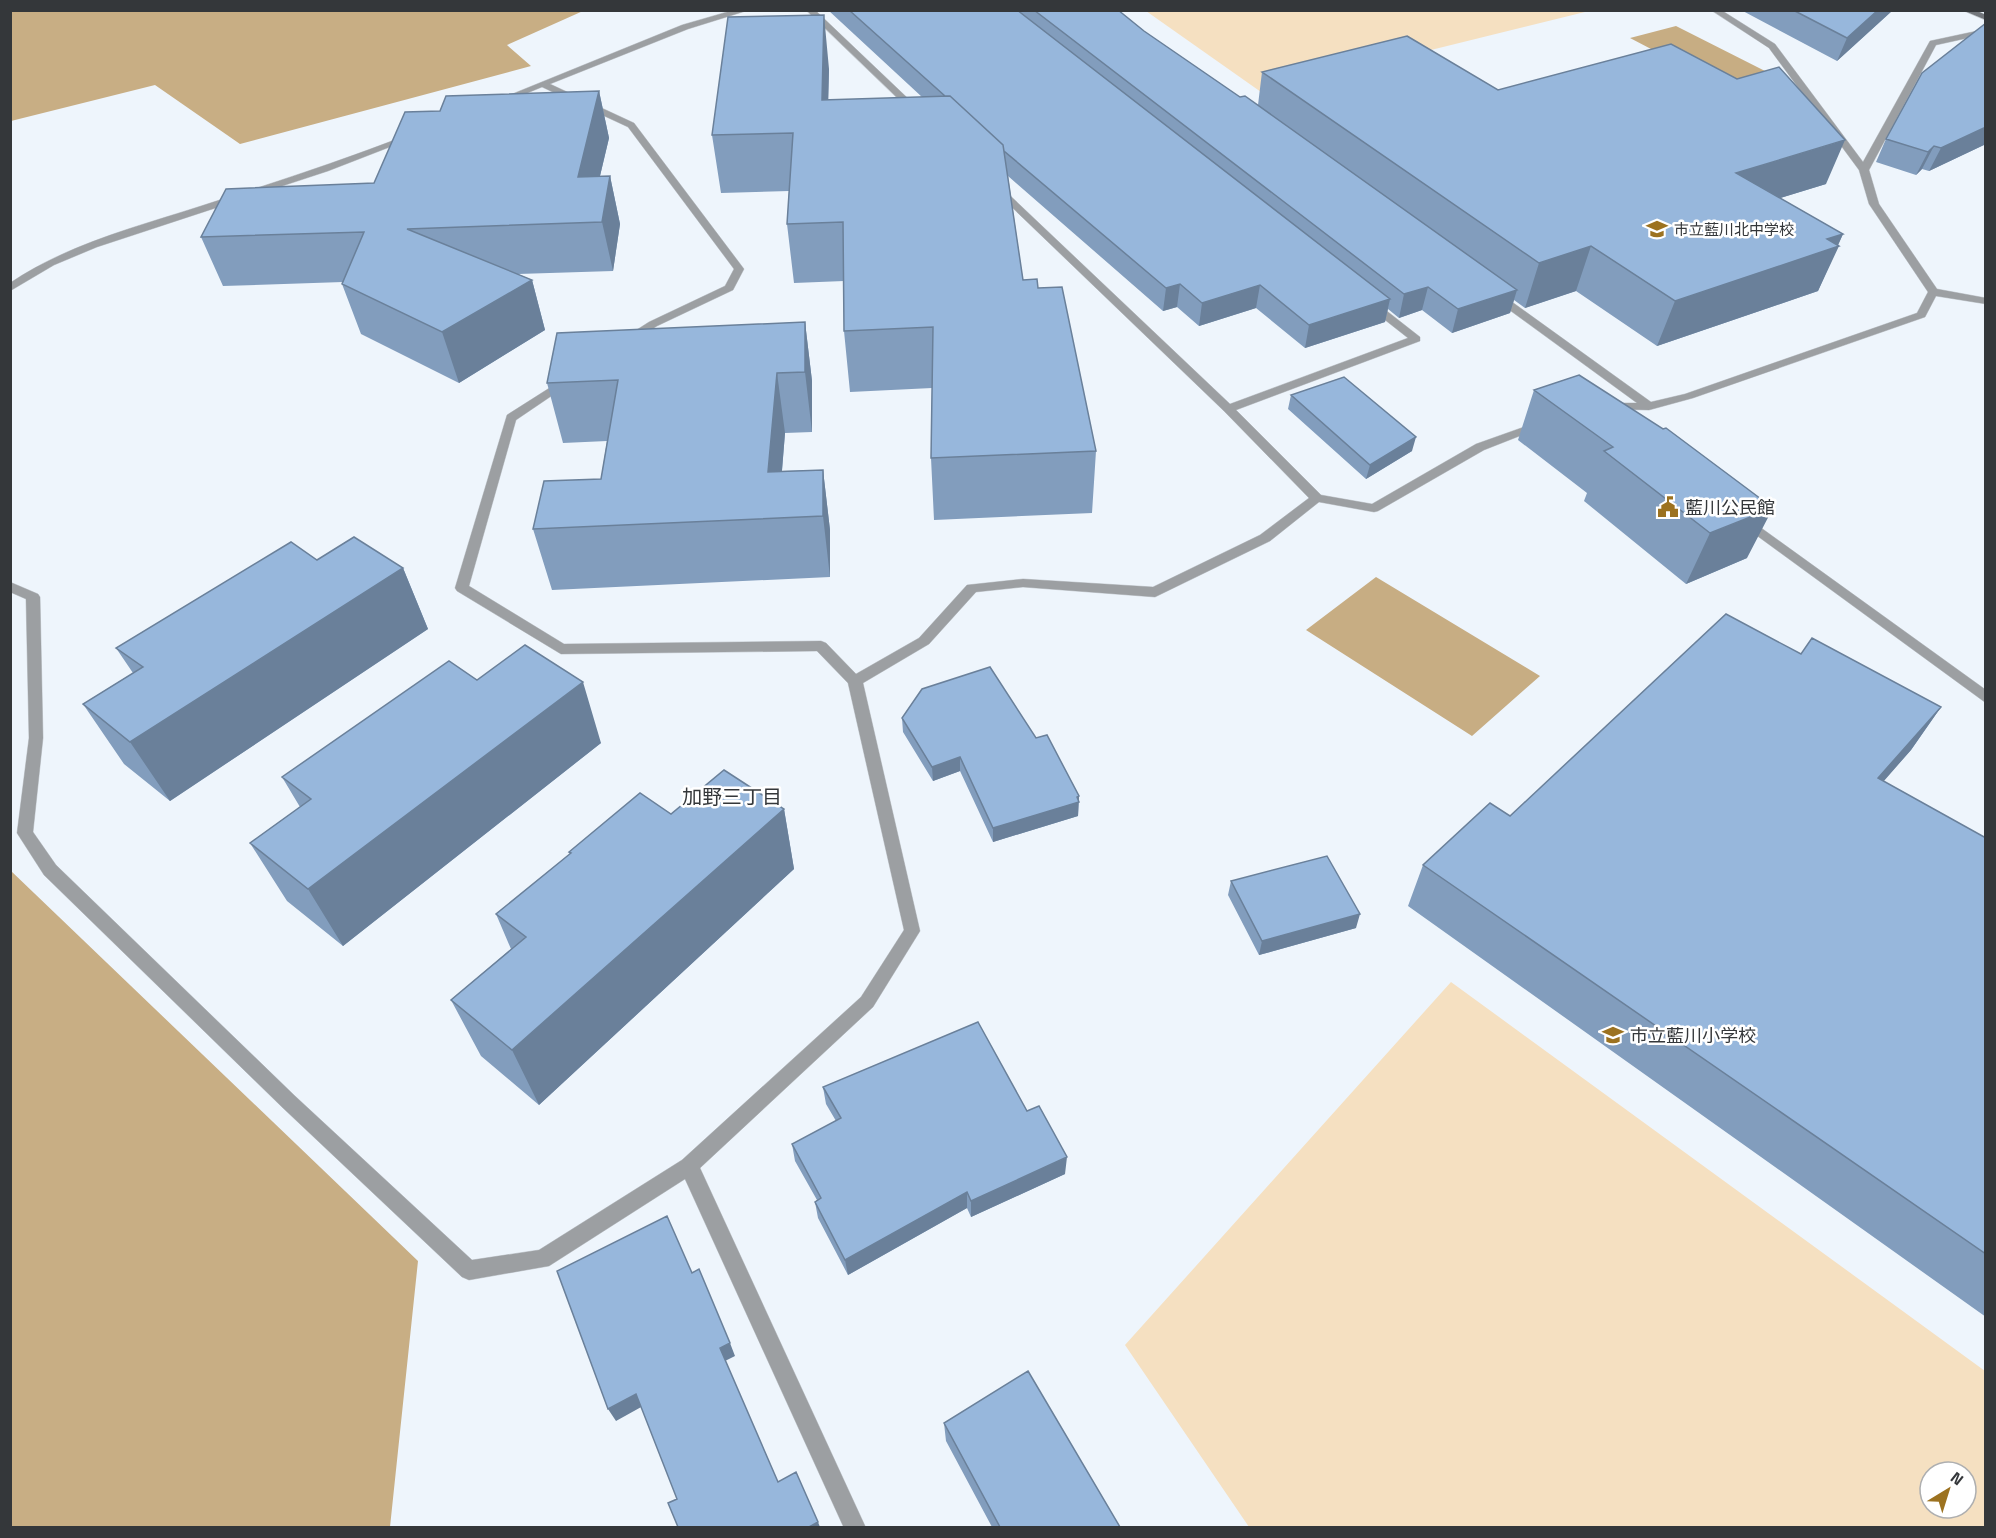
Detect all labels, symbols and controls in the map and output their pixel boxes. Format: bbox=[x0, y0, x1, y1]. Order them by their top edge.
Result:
school or university icon: 市立藍川北中学校 bbox=[1645, 217, 1669, 241]
place label: 市立藍川北中学校 bbox=[1674, 218, 1794, 241]
place label: 藍川公民館 bbox=[1685, 494, 1775, 521]
public building icon: 藍川公民館 bbox=[1656, 495, 1680, 519]
district label: 加野三丁目 bbox=[682, 781, 782, 812]
place label: 市立藍川小学校 bbox=[1630, 1022, 1756, 1049]
school or university icon: 市立藍川小学校 bbox=[1601, 1023, 1625, 1047]
north arrow bbox=[1918, 1460, 1978, 1520]
text: N bbox=[1945, 1465, 1969, 1491]

